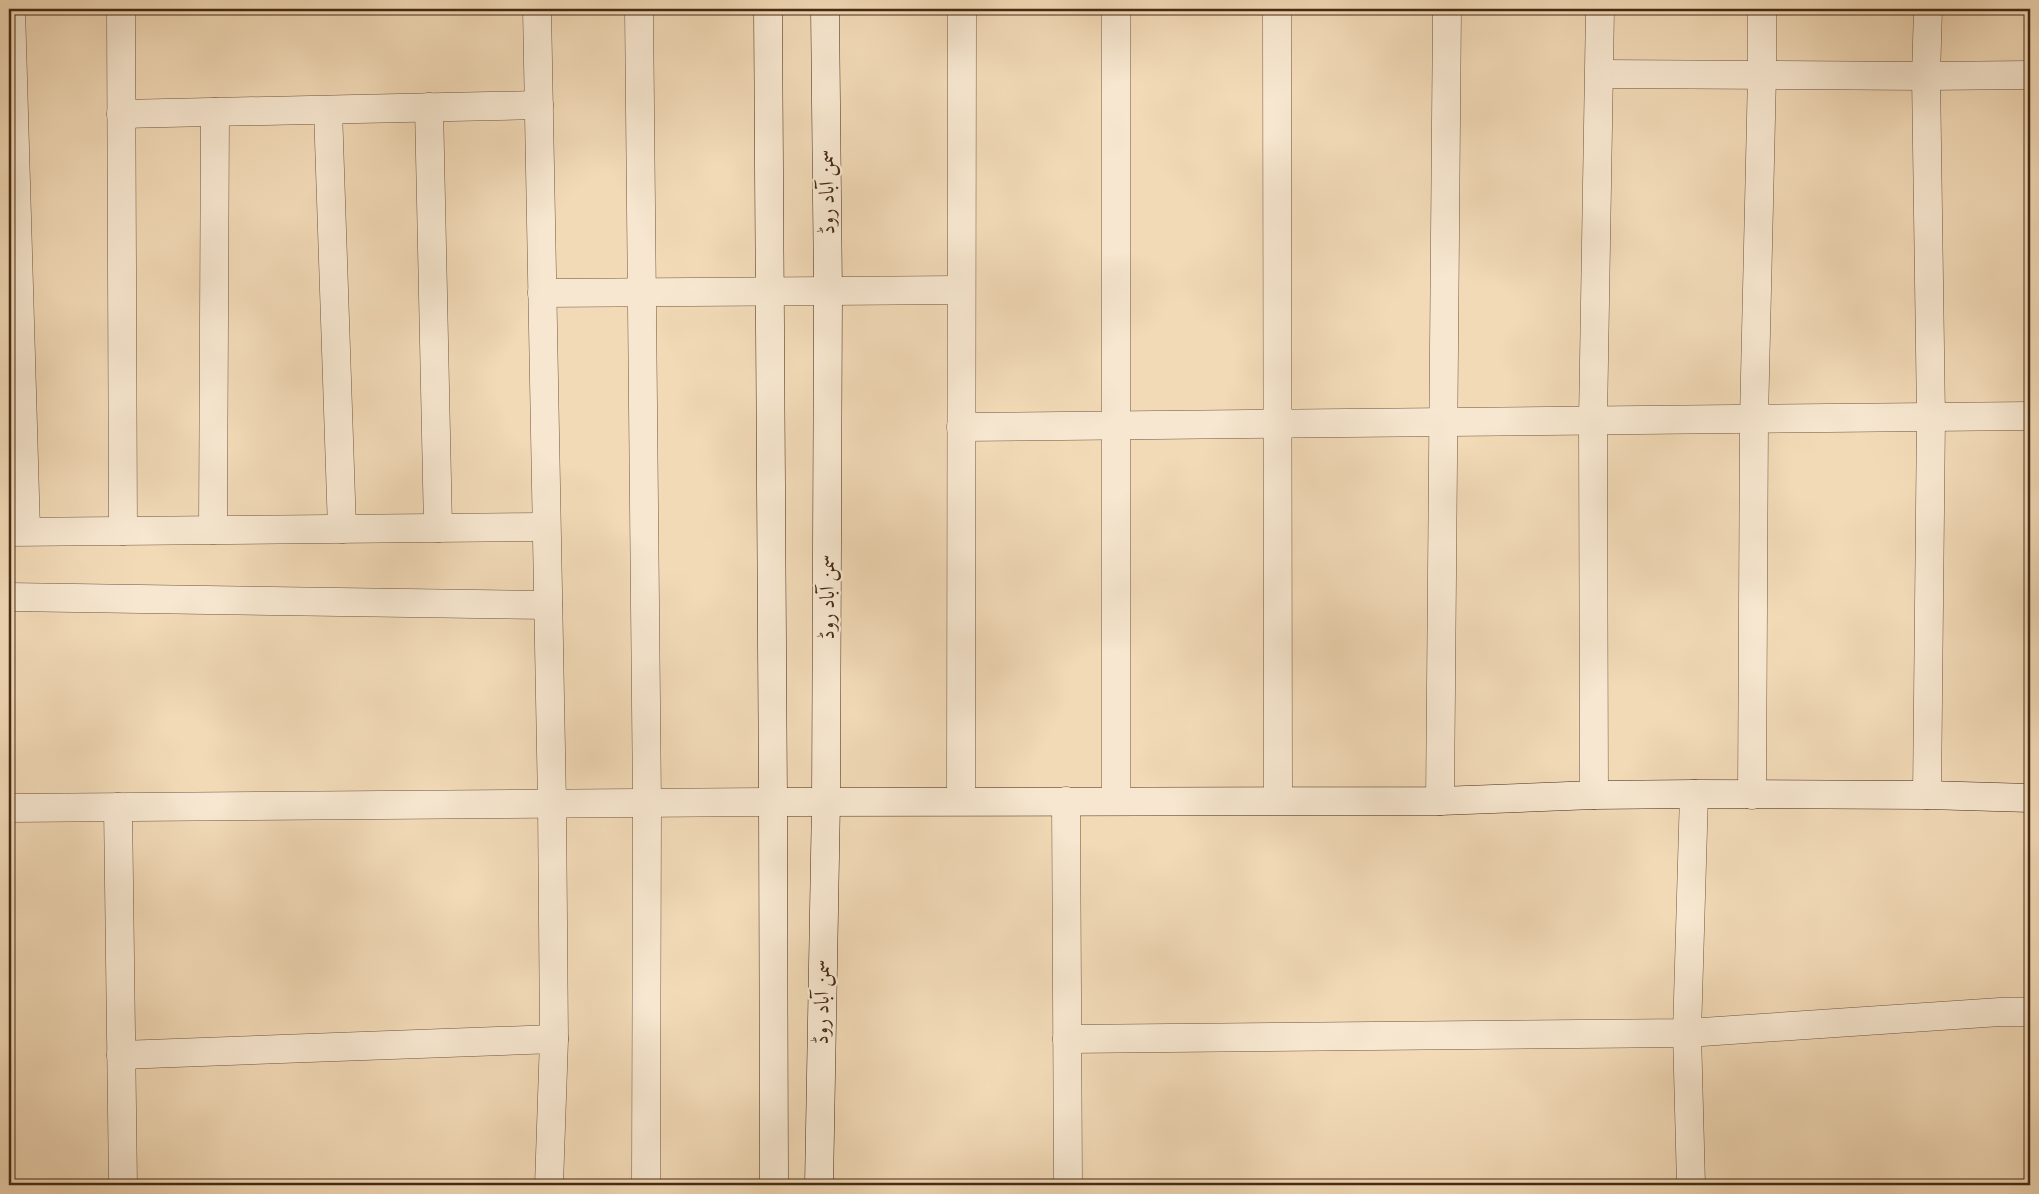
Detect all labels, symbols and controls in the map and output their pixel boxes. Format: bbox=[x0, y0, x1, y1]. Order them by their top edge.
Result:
street label: سمن آباد روڈ bbox=[813, 149, 841, 235]
street label: سمن آباد روڈ bbox=[814, 554, 841, 640]
street label: سمن آباد روڈ bbox=[808, 959, 836, 1045]

